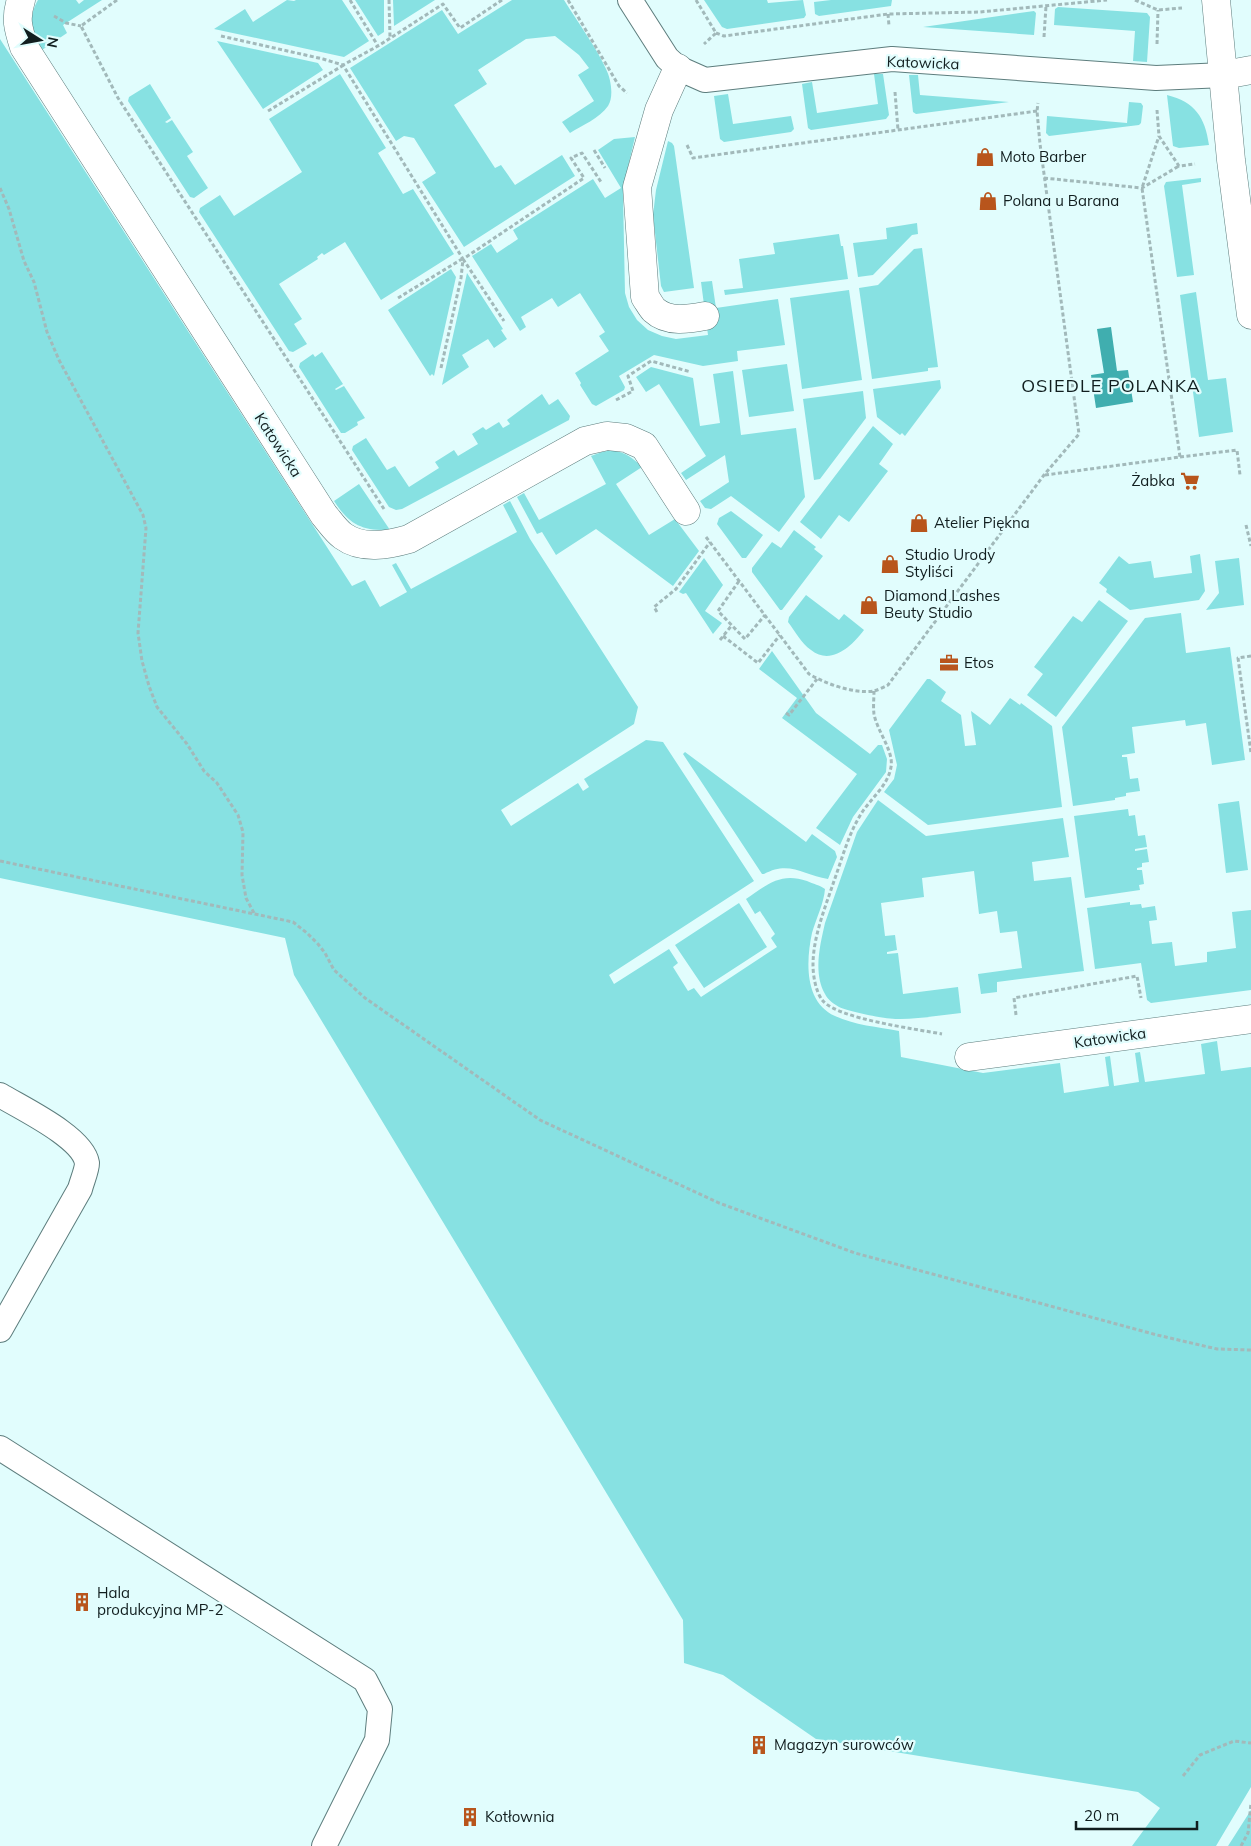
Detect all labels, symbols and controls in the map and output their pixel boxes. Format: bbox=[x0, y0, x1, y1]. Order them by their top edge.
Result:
north arrow bbox=[15, 15, 65, 65]
text: N bbox=[43, 36, 63, 49]
street label: Katowicka bbox=[886, 52, 960, 73]
shop icon: Moto Barber bbox=[974, 146, 996, 168]
place label: Moto Barber bbox=[1000, 147, 1087, 166]
shop icon: Polana u Barana bbox=[977, 190, 999, 212]
place label: Polana u Barana bbox=[1003, 191, 1119, 210]
district label: OSIEDLE POLANKA bbox=[1021, 374, 1201, 397]
street label: Katowicka bbox=[251, 409, 306, 480]
supermarket icon: Żabka bbox=[1179, 470, 1201, 492]
place label: Żabka bbox=[1132, 471, 1175, 490]
shop icon: Atelier Piękna bbox=[908, 512, 930, 534]
place label: Atelier Piękna bbox=[934, 513, 1030, 532]
place label: Studio Urody Styliści bbox=[905, 545, 995, 581]
shop icon: Studio Urody Styliści bbox=[879, 553, 901, 575]
place label: Diamond Lashes Beuty Studio bbox=[884, 586, 1000, 622]
shop icon: Diamond Lashes Beuty Studio bbox=[858, 594, 880, 616]
office icon: Etos bbox=[938, 652, 960, 674]
place label: Etos bbox=[964, 653, 994, 672]
street label: Katowicka bbox=[1073, 1023, 1147, 1052]
place label: Hala produkcyjna MP-2 bbox=[97, 1583, 223, 1619]
building icon: Hala produkcyjna MP-2 bbox=[71, 1591, 93, 1613]
building icon: Magazyn surowców bbox=[748, 1734, 770, 1756]
place label: Magazyn surowców bbox=[774, 1735, 914, 1754]
scale bar bbox=[1076, 1798, 1197, 1830]
building icon: Kotłownia bbox=[459, 1806, 481, 1828]
text: 20 m bbox=[1084, 1806, 1119, 1825]
place label: Kotłownia bbox=[485, 1807, 555, 1826]

